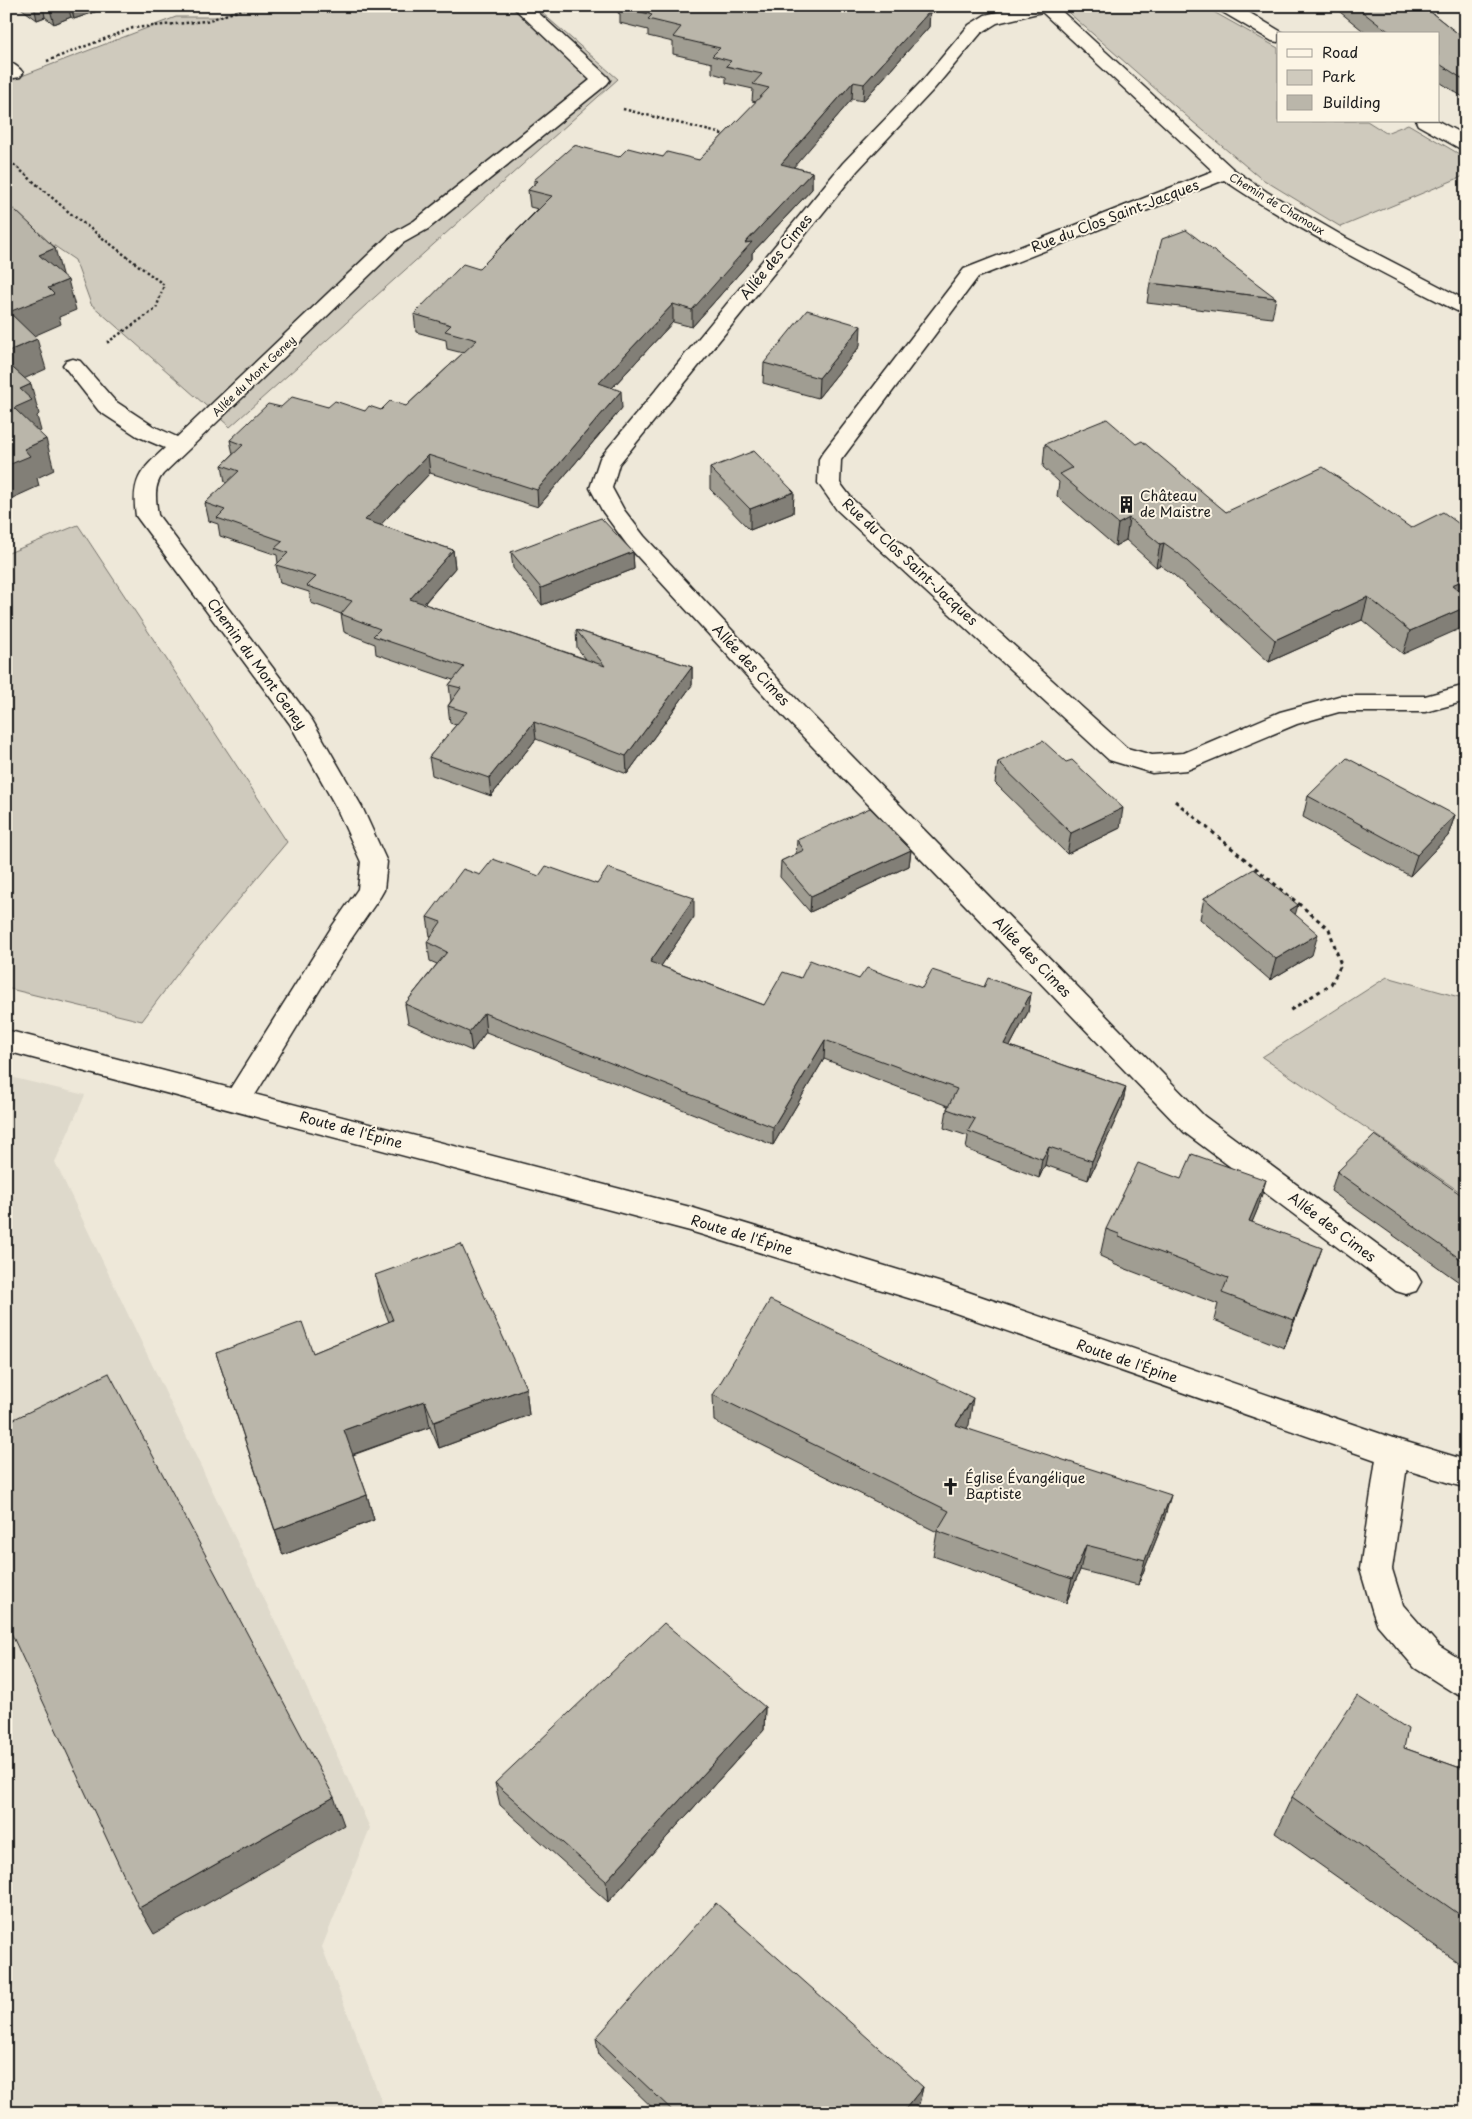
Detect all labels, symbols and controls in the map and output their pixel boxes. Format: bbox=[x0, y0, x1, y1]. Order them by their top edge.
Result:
legend bbox=[1277, 32, 1440, 122]
text: Road bbox=[1322, 40, 1358, 63]
text: Park bbox=[1322, 64, 1356, 87]
text: Building bbox=[1322, 90, 1381, 113]
street label: Chemin de Chamoux bbox=[1226, 168, 1328, 239]
street label: Rue du Clos Saint-Jacques bbox=[1028, 174, 1202, 257]
street label: Allée des Cimes bbox=[734, 209, 817, 304]
street label: Allée du Mont Geney bbox=[208, 331, 299, 420]
place label: Château de Maistre bbox=[1140, 485, 1211, 522]
street label: Rue du Clos Saint-Jacques bbox=[838, 493, 983, 630]
building icon: Château de Maistre bbox=[1116, 494, 1136, 514]
street label: Chemin du Mont Geney bbox=[202, 594, 312, 734]
street label: Allée des Cimes bbox=[708, 619, 795, 710]
street label: Allée des Cimes bbox=[988, 912, 1076, 1002]
street label: Route de l'Épine bbox=[297, 1106, 405, 1153]
street label: Allée des Cimes bbox=[1284, 1187, 1380, 1267]
street label: Route de l'Épine bbox=[688, 1209, 796, 1260]
street label: Route de l'Épine bbox=[1074, 1333, 1181, 1388]
place label: Église Évangélique Baptiste bbox=[965, 1467, 1086, 1504]
church icon: Église Évangélique Baptiste bbox=[941, 1476, 961, 1496]

